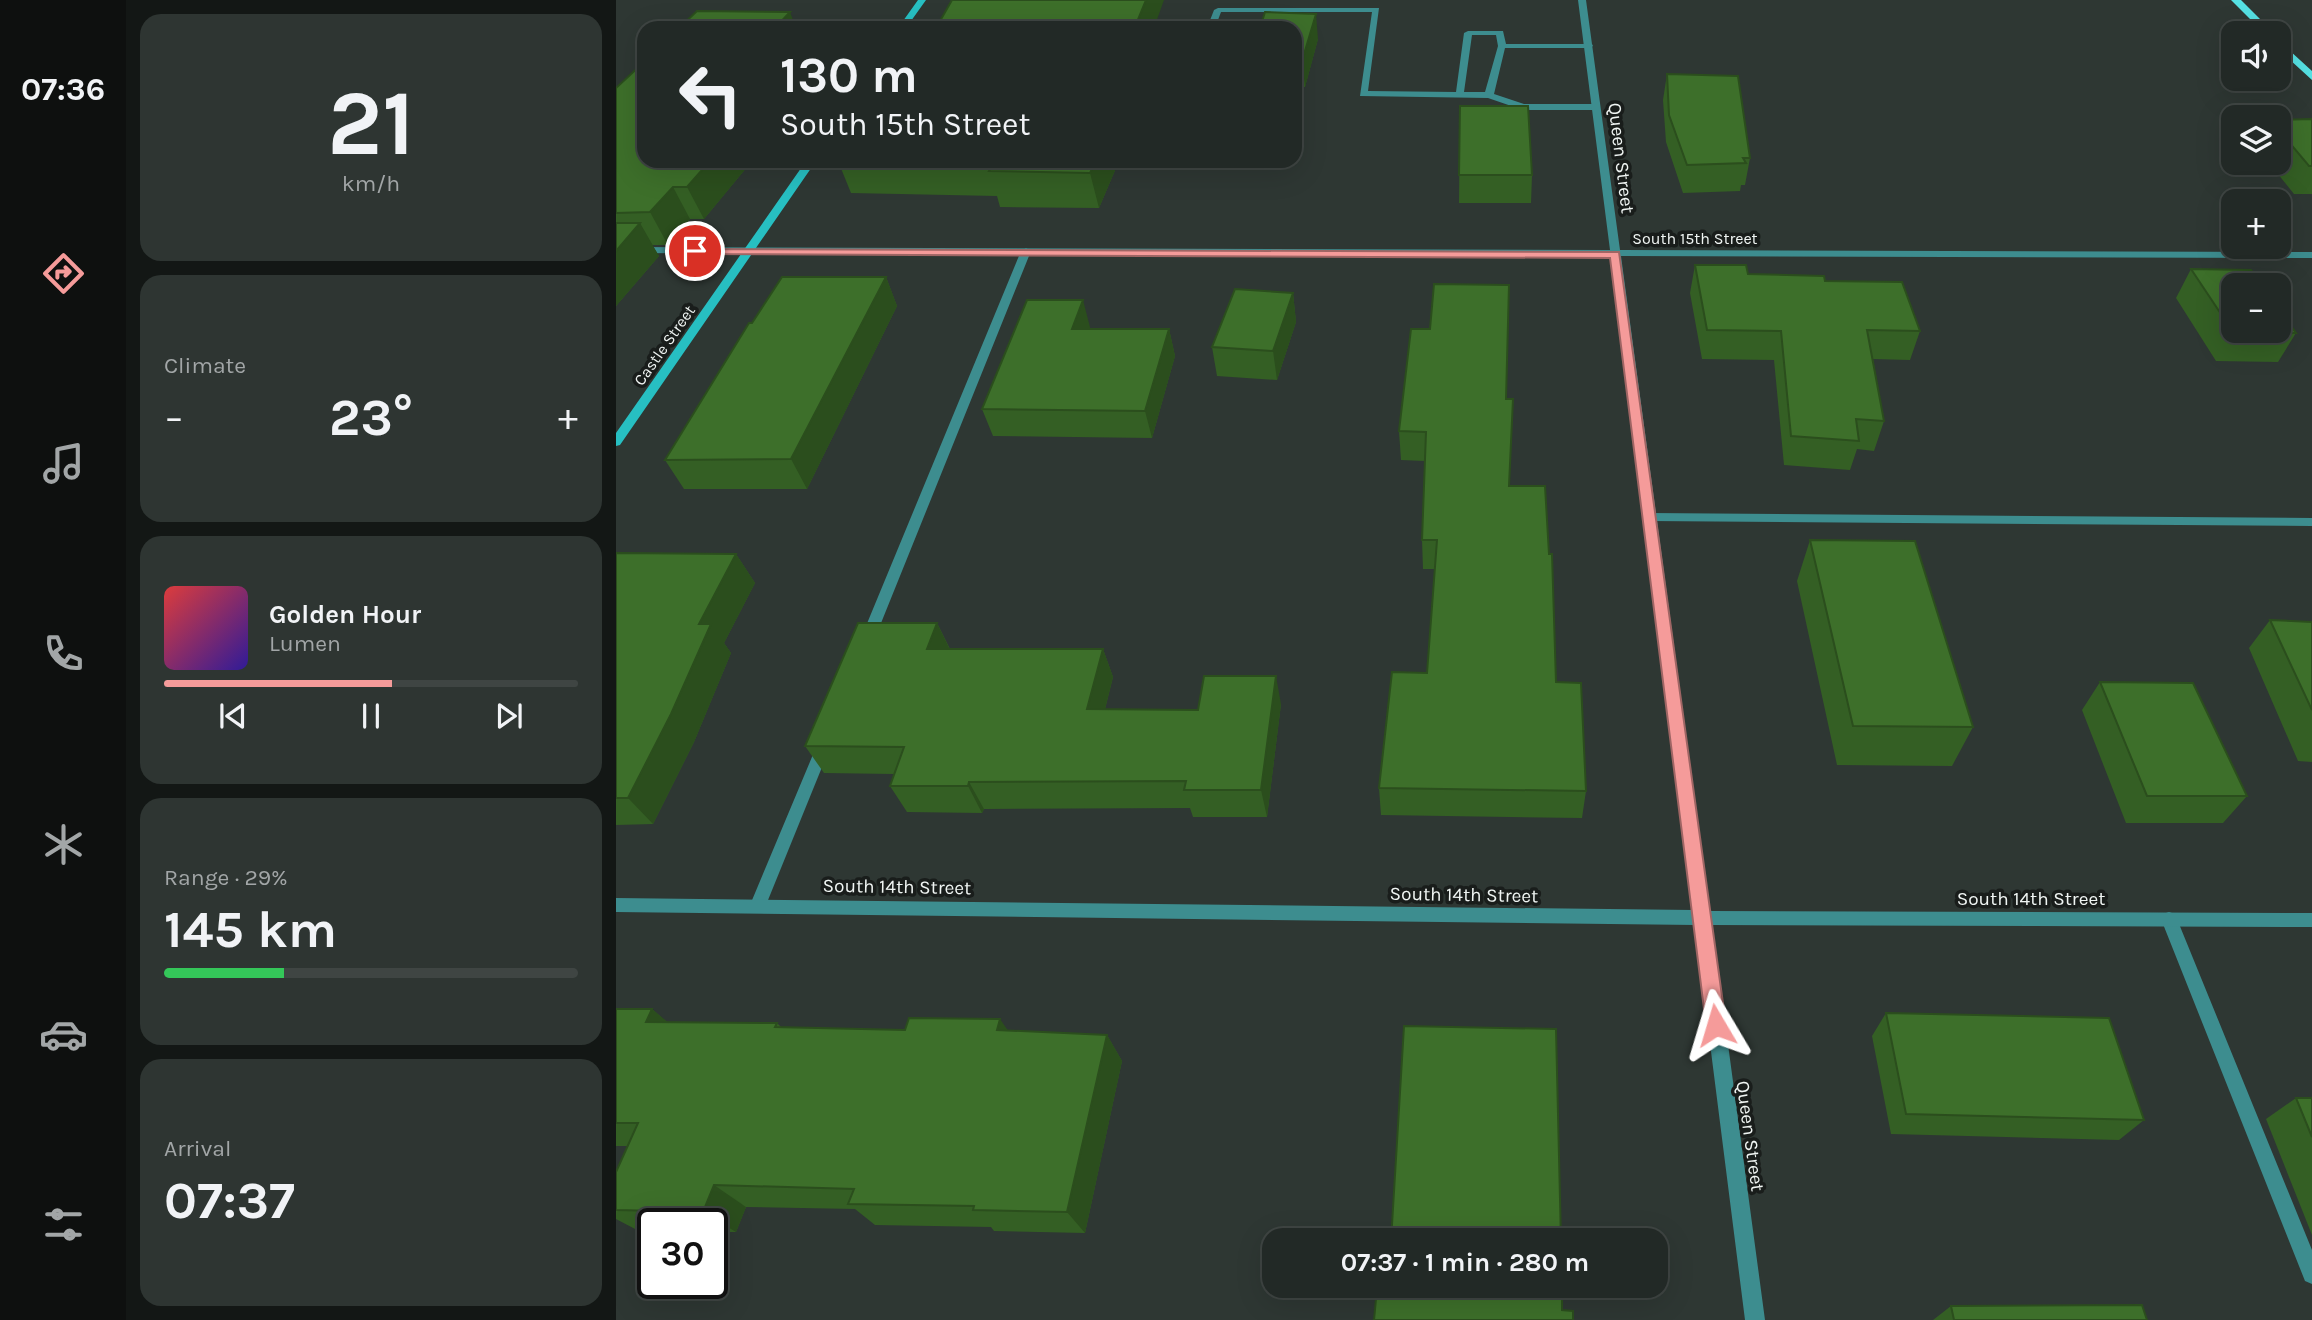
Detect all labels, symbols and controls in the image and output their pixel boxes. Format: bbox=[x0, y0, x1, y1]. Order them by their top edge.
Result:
map controls bbox=[2221, 21, 2291, 343]
button: sound bbox=[2221, 21, 2291, 91]
text: 130 m bbox=[780, 47, 918, 104]
icon: left bbox=[665, 49, 756, 140]
text: 07:36 bbox=[21, 71, 105, 108]
text: 21 bbox=[327, 71, 415, 177]
street label: Queen Street bbox=[1603, 101, 1639, 215]
button: layers bbox=[2221, 105, 2291, 175]
text: South 15th Street bbox=[780, 106, 1031, 143]
text: km/h bbox=[342, 170, 400, 197]
button: + bbox=[2221, 189, 2291, 259]
pin bbox=[665, 221, 725, 281]
street label: South 15th Street bbox=[1632, 229, 1758, 248]
icon: arrive bbox=[676, 232, 714, 270]
icon: directions bbox=[39, 249, 88, 298]
button: − bbox=[2221, 273, 2291, 343]
street label: Castle Street bbox=[630, 302, 699, 389]
text: Climate bbox=[164, 352, 246, 379]
text: 23° bbox=[329, 387, 413, 448]
text: − bbox=[164, 395, 184, 440]
text: + bbox=[558, 395, 578, 440]
icon: music bbox=[39, 439, 88, 488]
text: Golden Hour bbox=[269, 599, 421, 630]
icon: phone bbox=[39, 629, 88, 678]
text: Lumen bbox=[269, 630, 341, 657]
icon: previous bbox=[214, 697, 252, 735]
icon: pause bbox=[352, 697, 390, 735]
icon: next bbox=[490, 697, 528, 735]
icon: climate bbox=[39, 820, 88, 869]
text: Range · 29% bbox=[164, 864, 288, 891]
street label: South 14th Street bbox=[822, 875, 971, 899]
street label: South 14th Street bbox=[1389, 883, 1538, 907]
street label: South 14th Street bbox=[1957, 888, 2105, 910]
text: 145 km bbox=[164, 899, 337, 960]
position arrow bbox=[1679, 988, 1753, 1062]
icon: car bbox=[39, 1010, 88, 1059]
street label: Queen Street bbox=[1731, 1079, 1769, 1193]
text: Arrival bbox=[164, 1135, 231, 1162]
text: 07:37 bbox=[164, 1170, 295, 1231]
icon: filters bbox=[39, 1200, 88, 1249]
speed limit sign: 30 bbox=[637, 1208, 728, 1299]
text: 07:37 · 1 min · 280 m bbox=[1341, 1247, 1589, 1278]

